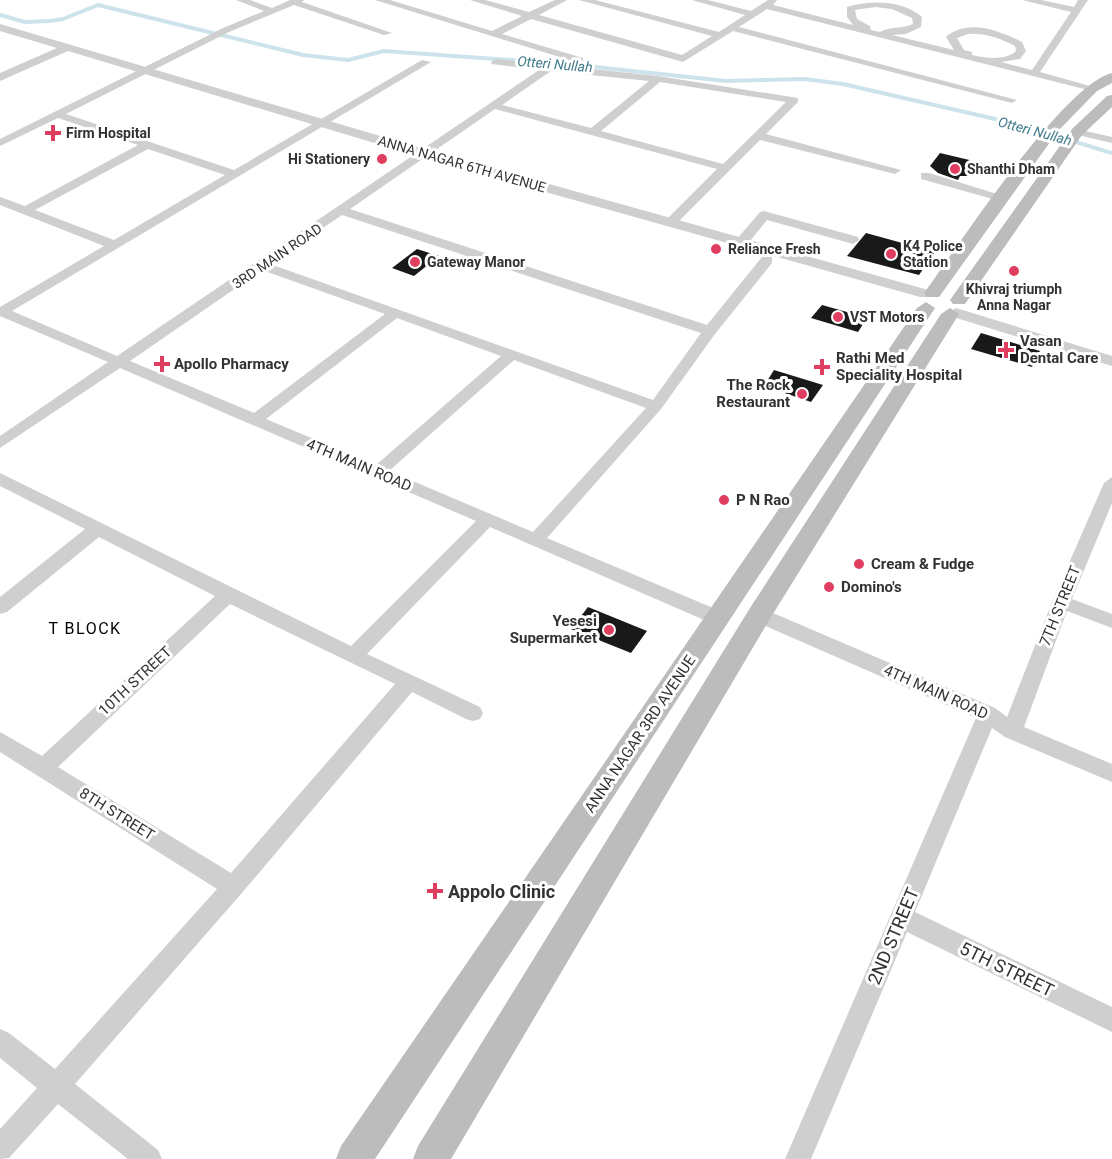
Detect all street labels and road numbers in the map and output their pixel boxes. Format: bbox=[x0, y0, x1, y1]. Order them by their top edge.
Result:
street label: ANNA NAGAR 6TH AVENUE bbox=[376, 132, 548, 196]
street label: 3RD MAIN ROAD bbox=[229, 220, 325, 292]
street label: 4TH MAIN ROAD bbox=[304, 435, 414, 495]
street label: 7TH STREET bbox=[1036, 563, 1084, 649]
street label: 10TH STREET bbox=[95, 643, 175, 719]
street label: ANNA NAGAR 3RD AVENUE bbox=[581, 652, 700, 816]
street label: 4TH MAIN ROAD bbox=[881, 661, 991, 723]
street label: 8TH STREET bbox=[76, 784, 158, 844]
street label: 2ND STREET bbox=[863, 884, 923, 988]
street label: 5TH STREET bbox=[957, 937, 1058, 1001]

